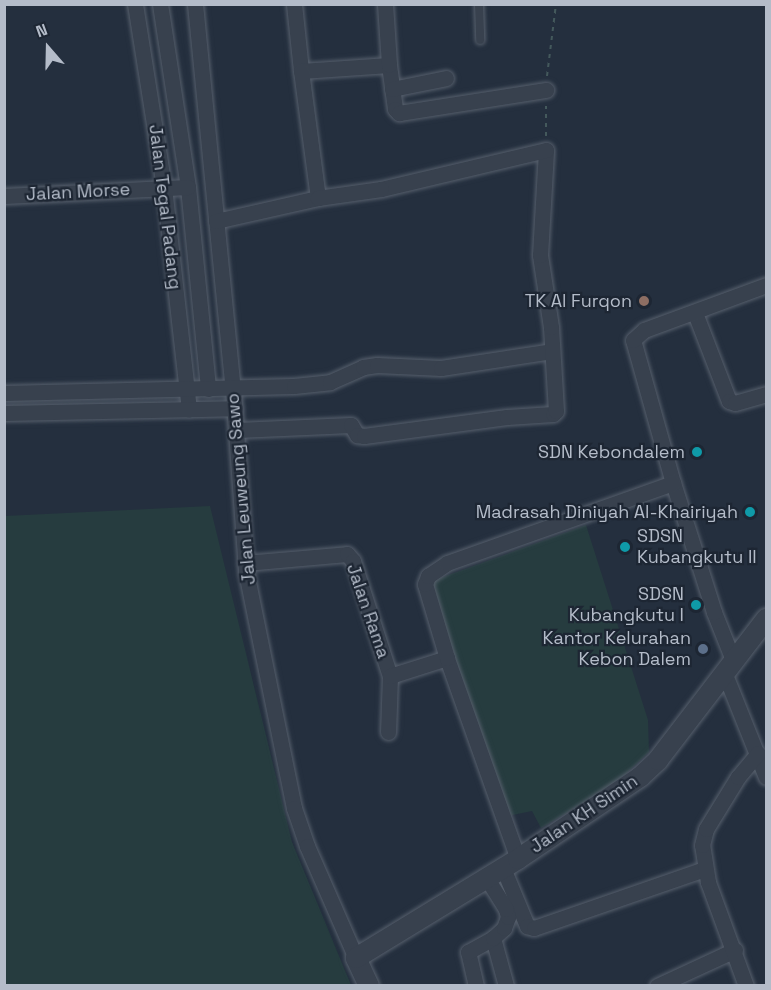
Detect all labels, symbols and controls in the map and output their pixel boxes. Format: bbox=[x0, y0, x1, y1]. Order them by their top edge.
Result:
north arrow bbox=[18, 18, 78, 78]
text: N bbox=[33, 19, 50, 42]
street label: Jalan Tegal Padang bbox=[144, 123, 186, 291]
street label: Jalan Morse bbox=[25, 178, 131, 206]
place label: TK Al Furqon bbox=[524, 290, 632, 312]
marker: TK Al Furqon bbox=[637, 294, 651, 308]
street label: Jalan Leuweung Sawo bbox=[222, 392, 260, 586]
place label: SDN Kebondalem bbox=[538, 441, 685, 463]
marker: SDN Kebondalem bbox=[690, 445, 704, 459]
place label: Madrasah Diniyah Al-Khairiyah bbox=[475, 501, 738, 523]
marker: Madrasah Diniyah Al-Khairiyah bbox=[743, 505, 757, 519]
place label: SDSN Kubangkutu II bbox=[637, 526, 757, 568]
marker: SDSN Kubangkutu II bbox=[618, 540, 632, 554]
street label: Jalan Rama bbox=[342, 561, 394, 661]
place label: SDSN Kubangkutu I bbox=[569, 584, 684, 626]
marker: SDSN Kubangkutu I bbox=[689, 598, 703, 612]
place label: Kantor Kelurahan Kebon Dalem bbox=[542, 628, 691, 670]
marker: Kantor Kelurahan Kebon Dalem bbox=[696, 642, 710, 656]
street label: Jalan KH Simin bbox=[526, 770, 642, 858]

